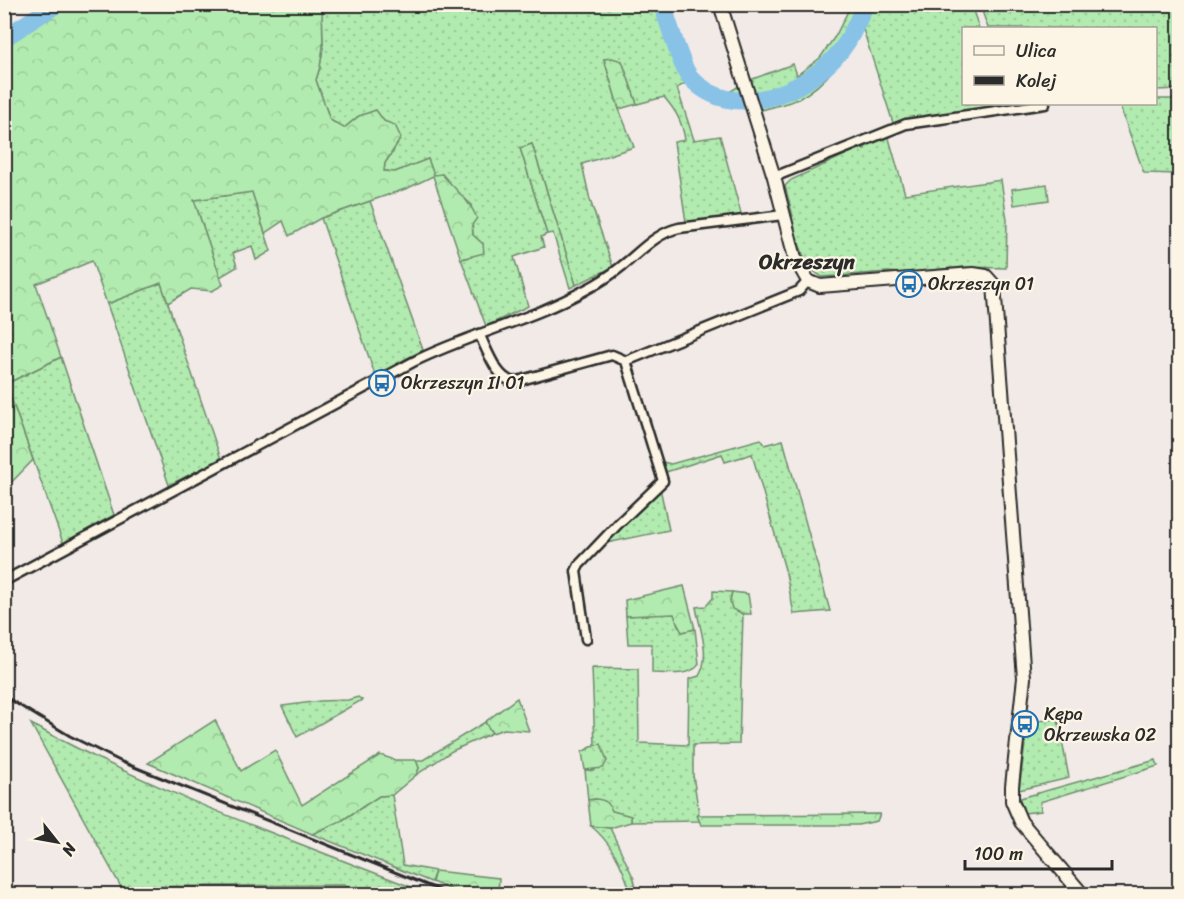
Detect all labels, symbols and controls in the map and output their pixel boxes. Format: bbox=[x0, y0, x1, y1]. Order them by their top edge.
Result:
legend bbox=[962, 27, 1157, 105]
text: Ulica bbox=[1016, 35, 1057, 67]
text: Kolej bbox=[1016, 65, 1056, 97]
district label: Okrzeszyn bbox=[759, 243, 856, 281]
place label: Okrzeszyn 01 bbox=[928, 268, 1034, 300]
bus stop icon: Okrzeszyn 01 bbox=[894, 269, 924, 299]
place label: Okrzeszyn II 01 bbox=[401, 367, 525, 399]
bus stop icon: Okrzeszyn II 01 bbox=[367, 368, 397, 398]
place label: Kępa Okrzewska 02 bbox=[1044, 698, 1156, 751]
bus stop icon: Kępa Okrzewska 02 bbox=[1010, 709, 1040, 739]
north arrow bbox=[27, 812, 87, 872]
scale bar bbox=[965, 833, 1112, 871]
text: N bbox=[54, 836, 85, 862]
text: 100 m bbox=[974, 838, 1023, 870]

